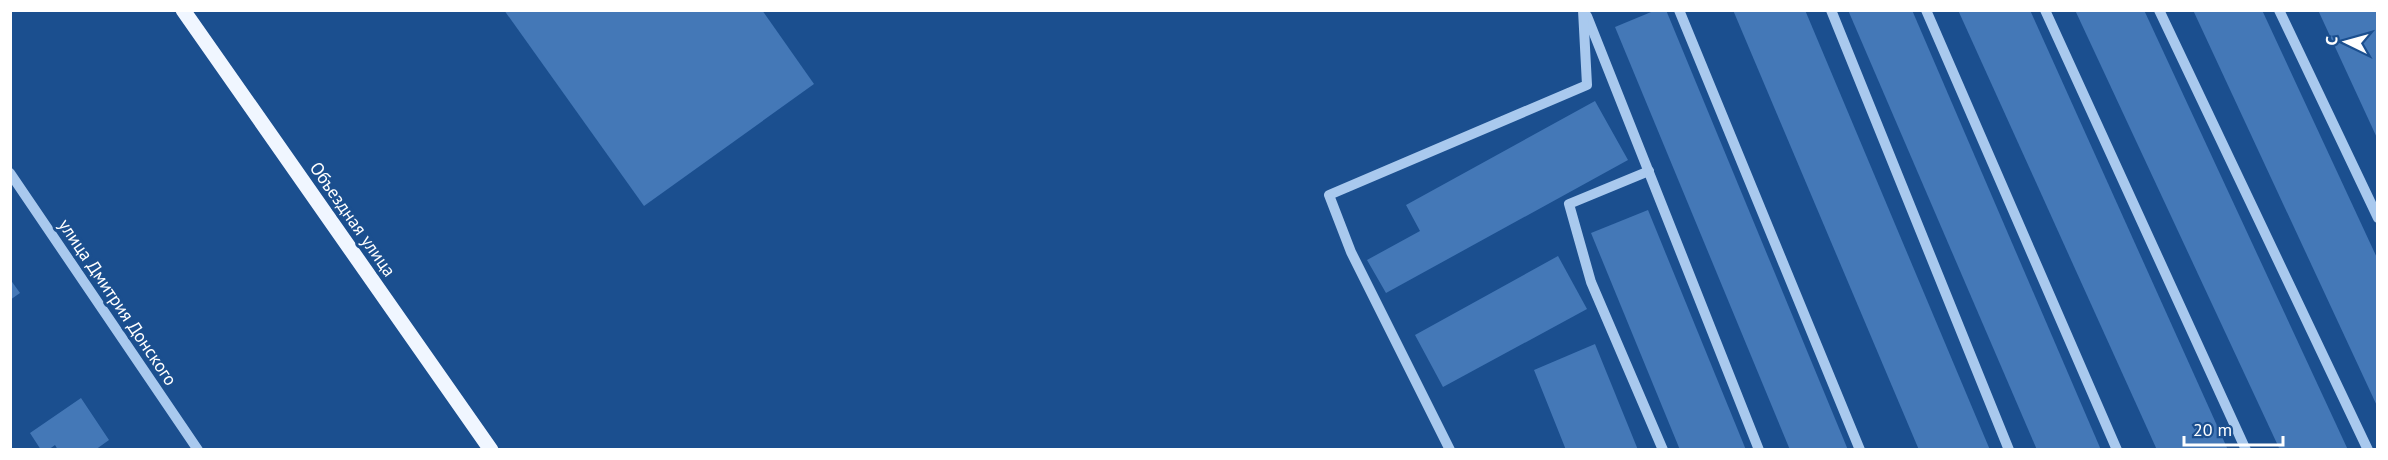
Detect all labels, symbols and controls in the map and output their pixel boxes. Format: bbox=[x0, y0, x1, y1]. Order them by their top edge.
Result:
north arrow bbox=[2316, 12, 2376, 72]
text: С bbox=[2321, 35, 2341, 46]
street label: Объездная улица bbox=[305, 157, 401, 281]
street label: улица Дмитрия Донского bbox=[54, 214, 182, 390]
scale bar bbox=[2184, 409, 2283, 447]
text: 20 m bbox=[2193, 418, 2232, 441]

